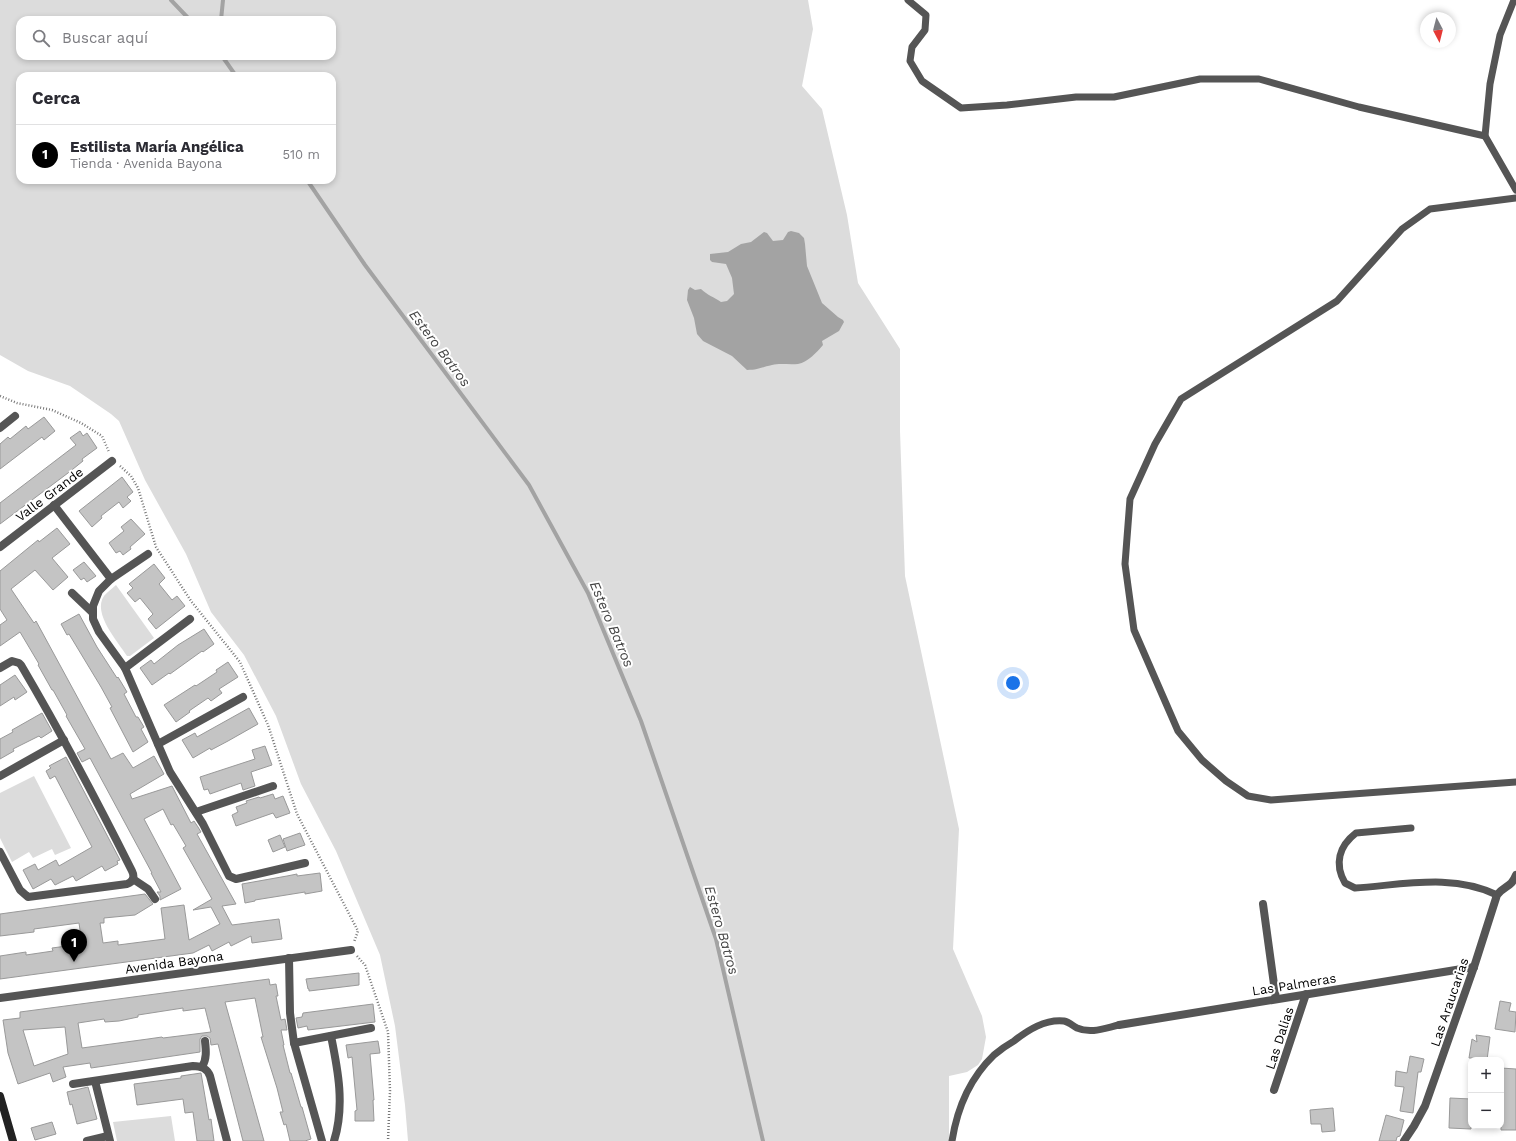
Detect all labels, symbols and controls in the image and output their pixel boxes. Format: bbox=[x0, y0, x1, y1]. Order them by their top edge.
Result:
north arrow bbox=[1420, 12, 1456, 48]
search box bbox=[16, 16, 336, 60]
icon: search bbox=[30, 27, 52, 49]
text: Buscar aquí bbox=[62, 29, 148, 47]
text: Cerca bbox=[32, 88, 80, 108]
text: Estilista María Angélica bbox=[70, 138, 244, 156]
text: 1 bbox=[42, 147, 48, 162]
text: 510 m bbox=[282, 147, 320, 162]
text: Tienda · Avenida Bayona bbox=[70, 156, 222, 171]
water label: Estero Batros bbox=[406, 307, 474, 389]
street label: Valle Grande bbox=[13, 464, 86, 525]
water label: Estero Batros bbox=[587, 579, 637, 669]
your location bbox=[1003, 673, 1023, 693]
water label: Estero Batros bbox=[702, 884, 742, 976]
pin: 1 bbox=[61, 929, 87, 962]
street label: Avenida Bayona bbox=[124, 948, 225, 977]
street label: Las Araucarias bbox=[1427, 956, 1472, 1048]
street label: Las Palmeras bbox=[1251, 970, 1337, 999]
street label: Las Dalias bbox=[1262, 1005, 1297, 1071]
map controls bbox=[1468, 1057, 1504, 1129]
button: + bbox=[1468, 1057, 1504, 1093]
button: − bbox=[1468, 1093, 1504, 1129]

